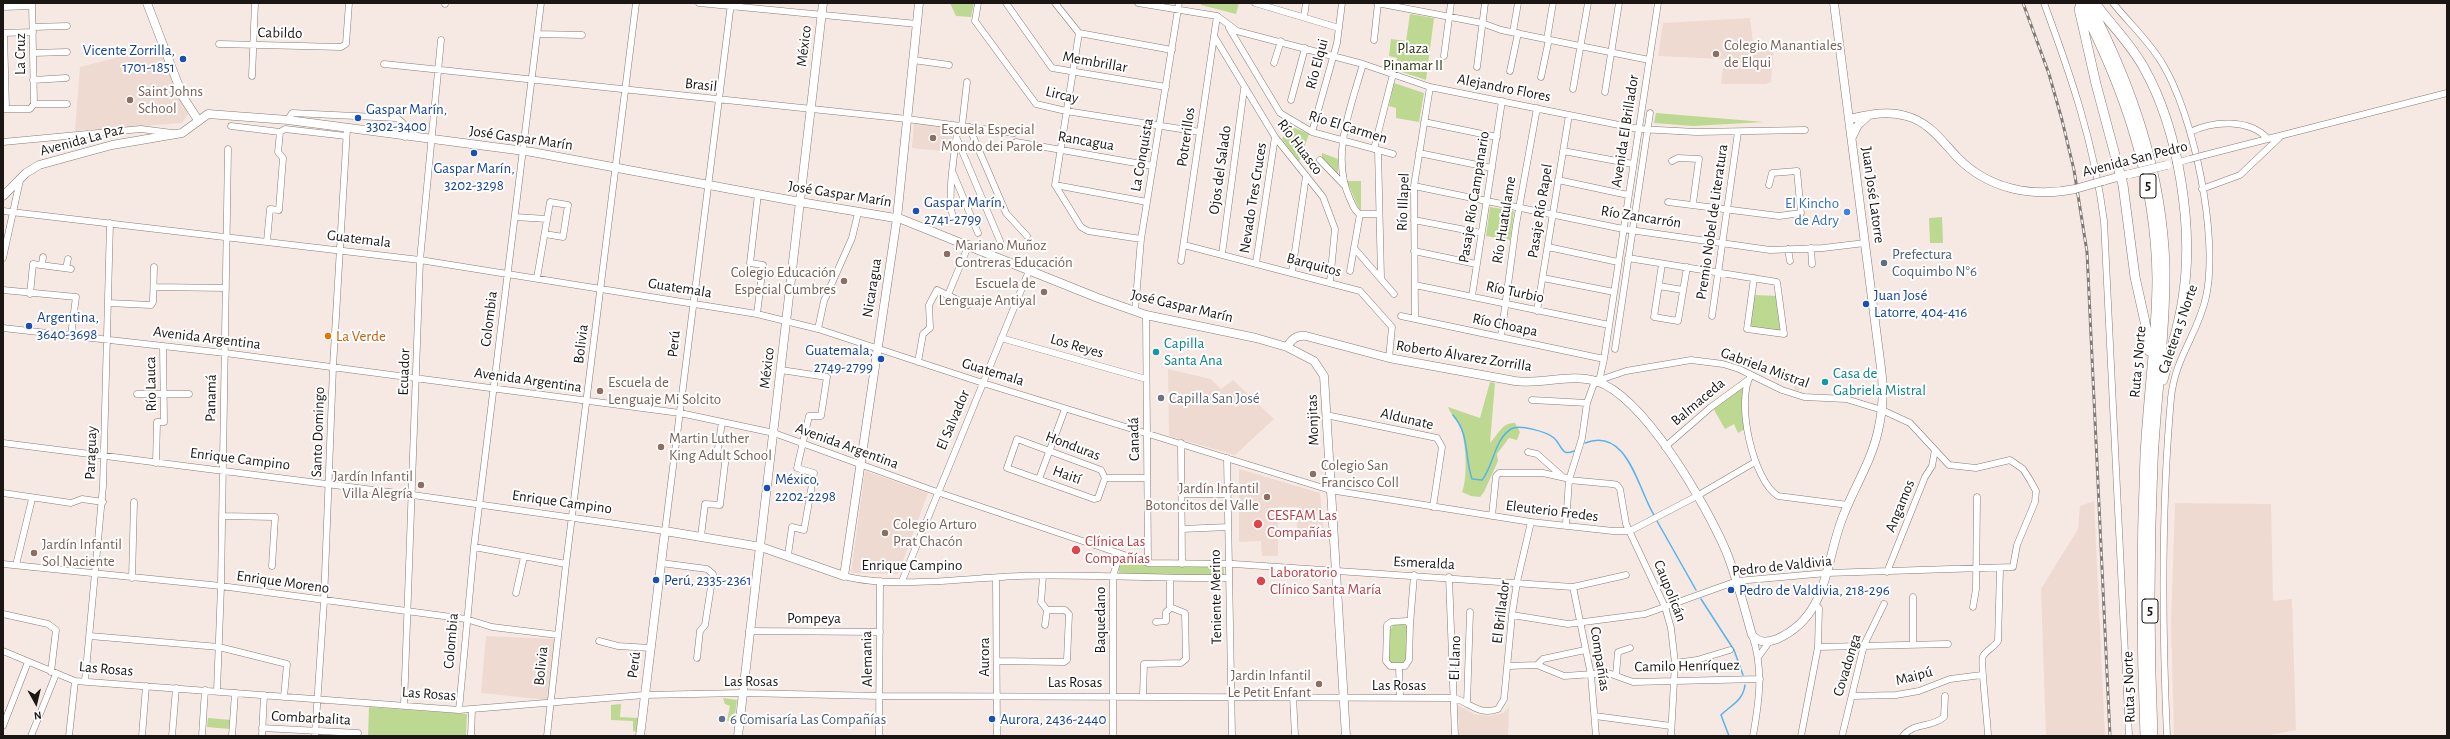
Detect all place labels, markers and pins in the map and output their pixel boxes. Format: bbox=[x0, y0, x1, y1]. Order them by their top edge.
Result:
place label: Colegio Manantiales de Elqui bbox=[1724, 36, 1842, 71]
place label: Vicente Zorrilla, 1701-1851 bbox=[83, 41, 175, 76]
marker: Colegio Manantiales de Elqui bbox=[1711, 49, 1721, 59]
marker: Vicente Zorrilla, 1701-1851 bbox=[178, 54, 188, 64]
place label: Saint Johns School bbox=[138, 82, 203, 117]
marker: Saint Johns School bbox=[125, 95, 135, 105]
place label: Gaspar Marín, 3302-3400 bbox=[366, 100, 447, 135]
marker: Gaspar Marín, 3302-3400 bbox=[353, 113, 363, 123]
place label: Escuela Especial Mondo dei Parole bbox=[941, 120, 1043, 155]
marker: Escuela Especial Mondo dei Parole bbox=[928, 133, 938, 143]
marker: Gaspar Marín, 3202-3298 bbox=[469, 148, 479, 158]
place label: Gaspar Marín, 3202-3298 bbox=[433, 159, 515, 194]
place label: Gaspar Marín, 2741-2799 bbox=[924, 193, 1005, 228]
place label: El Kincho de Adry bbox=[1785, 194, 1839, 229]
marker: Gaspar Marín, 2741-2799 bbox=[911, 206, 921, 216]
marker: El Kincho de Adry bbox=[1842, 207, 1852, 217]
place label: Mariano Muñoz Contreras Educación bbox=[955, 236, 1073, 271]
place label: Prefectura Coquimbo N°6 bbox=[1892, 245, 1977, 280]
marker: Mariano Muñoz Contreras Educación bbox=[942, 249, 952, 259]
marker: Prefectura Coquimbo N°6 bbox=[1879, 258, 1889, 268]
place label: Colegio Educación Especial Cumbres bbox=[731, 263, 836, 298]
place label: Escuela de Lenguaje Antiyal bbox=[939, 274, 1036, 309]
marker: Colegio Educación Especial Cumbres bbox=[839, 276, 849, 286]
place label: Juan José Latorre, 404-416 bbox=[1874, 286, 1967, 321]
marker: Escuela de Lenguaje Antiyal bbox=[1039, 287, 1049, 297]
marker: Juan José Latorre, 404-416 bbox=[1861, 299, 1871, 309]
place label: Argentina, 3640-3698 bbox=[37, 308, 99, 343]
marker: Argentina, 3640-3698 bbox=[24, 321, 34, 331]
place label: La Verde bbox=[336, 327, 386, 345]
marker: La Verde bbox=[323, 331, 333, 341]
place label: Capilla Santa Ana bbox=[1164, 334, 1223, 369]
place label: Guatemala, 2749-2799 bbox=[805, 341, 873, 376]
marker: Capilla Santa Ana bbox=[1151, 347, 1161, 357]
marker: Guatemala, 2749-2799 bbox=[876, 354, 886, 364]
place label: Casa de Gabriela Mistral bbox=[1833, 364, 1926, 399]
place label: Escuela de Lenguaje Mi Solcito bbox=[608, 373, 721, 408]
marker: Casa de Gabriela Mistral bbox=[1820, 377, 1830, 387]
marker: Escuela de Lenguaje Mi Solcito bbox=[595, 386, 605, 396]
place label: Capilla San José bbox=[1169, 389, 1260, 407]
marker: Capilla San José bbox=[1156, 393, 1166, 403]
place label: Martin Luther King Adult School bbox=[669, 429, 772, 464]
marker: Martin Luther King Adult School bbox=[656, 442, 666, 452]
place label: Colegio San Francisco Coll bbox=[1321, 456, 1399, 491]
place label: Jardín Infantil Villa Alegría bbox=[333, 467, 413, 502]
marker: Colegio San Francisco Coll bbox=[1308, 469, 1318, 479]
place label: México, 2202-2298 bbox=[775, 470, 836, 505]
place label: Jardín Infantil Botoncitos del Valle bbox=[1145, 479, 1259, 514]
marker: Jardín Infantil Villa Alegría bbox=[416, 480, 426, 490]
marker: México, 2202-2298 bbox=[762, 483, 772, 493]
marker: Jardín Infantil Botoncitos del Valle bbox=[1262, 492, 1272, 502]
place label: CESFAM Las Compañías bbox=[1267, 506, 1337, 541]
place label: Colegio Arturo Prat Chacón bbox=[893, 515, 977, 550]
marker: CESFAM Las Compañías bbox=[1252, 518, 1264, 530]
marker: Colegio Arturo Prat Chacón bbox=[880, 528, 890, 538]
place label: Clínica Las Compañías bbox=[1085, 532, 1150, 567]
place label: Jardín Infantil Sol Naciente bbox=[42, 535, 122, 570]
marker: Clínica Las Compañías bbox=[1070, 544, 1082, 556]
marker: Jardín Infantil Sol Naciente bbox=[29, 548, 39, 558]
place label: Laboratorio Clínico Santa María bbox=[1270, 563, 1381, 598]
place label: Perú, 2335-2361 bbox=[664, 571, 752, 589]
marker: Perú, 2335-2361 bbox=[651, 575, 661, 585]
marker: Laboratorio Clínico Santa María bbox=[1255, 575, 1267, 587]
place label: Pedro de Valdivia, 218-296 bbox=[1739, 581, 1890, 599]
marker: Pedro de Valdivia, 218-296 bbox=[1726, 585, 1736, 595]
place label: Jardin Infantil Le Petit Enfant bbox=[1227, 666, 1311, 701]
marker: Jardin Infantil Le Petit Enfant bbox=[1314, 679, 1324, 689]
place label: 6 Comisaría Las Compañías bbox=[730, 710, 886, 728]
place label: Aurora, 2436-2440 bbox=[1000, 710, 1106, 728]
marker: 6 Comisaría Las Compañías bbox=[717, 714, 727, 724]
marker: Aurora, 2436-2440 bbox=[987, 714, 997, 724]

